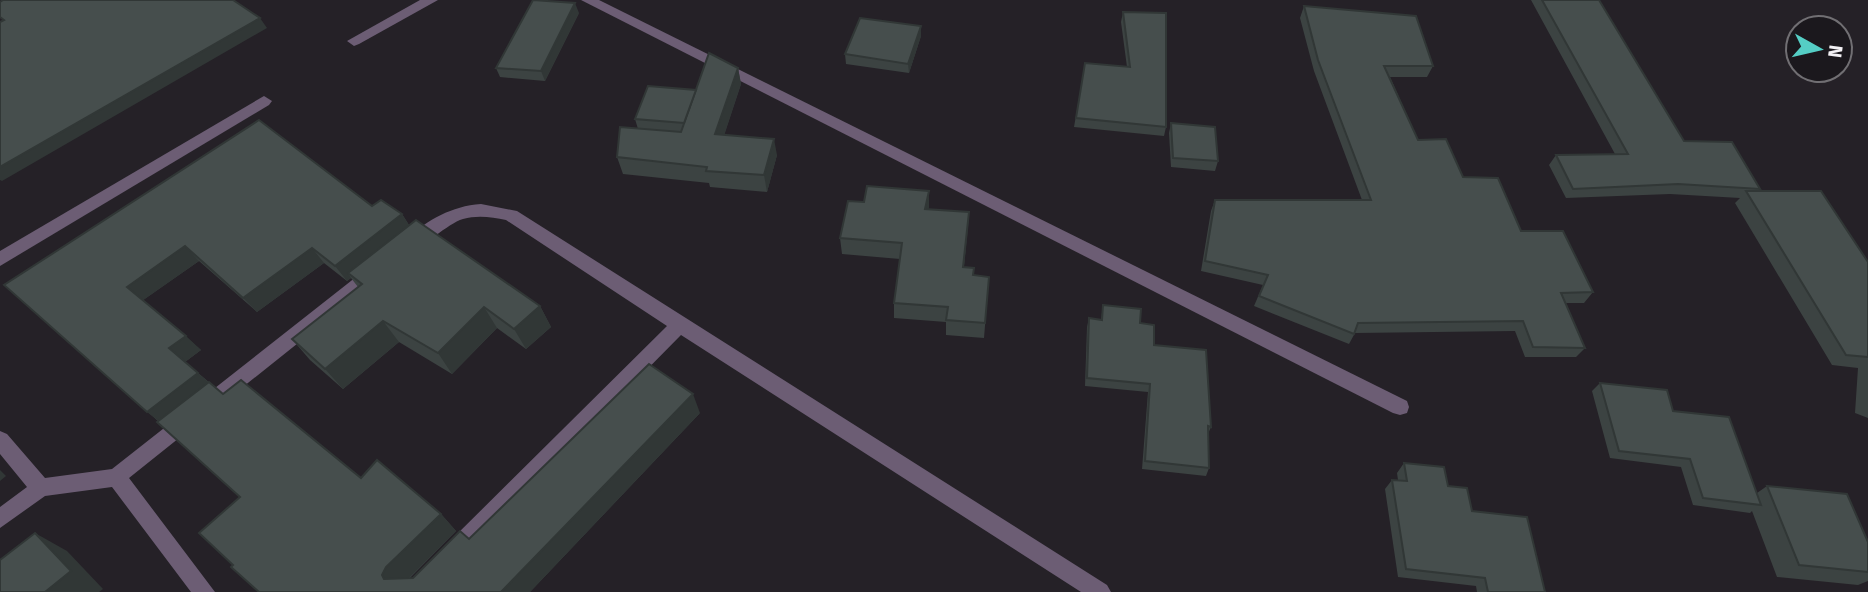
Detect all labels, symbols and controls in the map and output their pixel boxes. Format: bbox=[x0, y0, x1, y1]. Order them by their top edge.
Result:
north arrow bbox=[1784, 14, 1854, 84]
text: N bbox=[1823, 43, 1848, 59]

